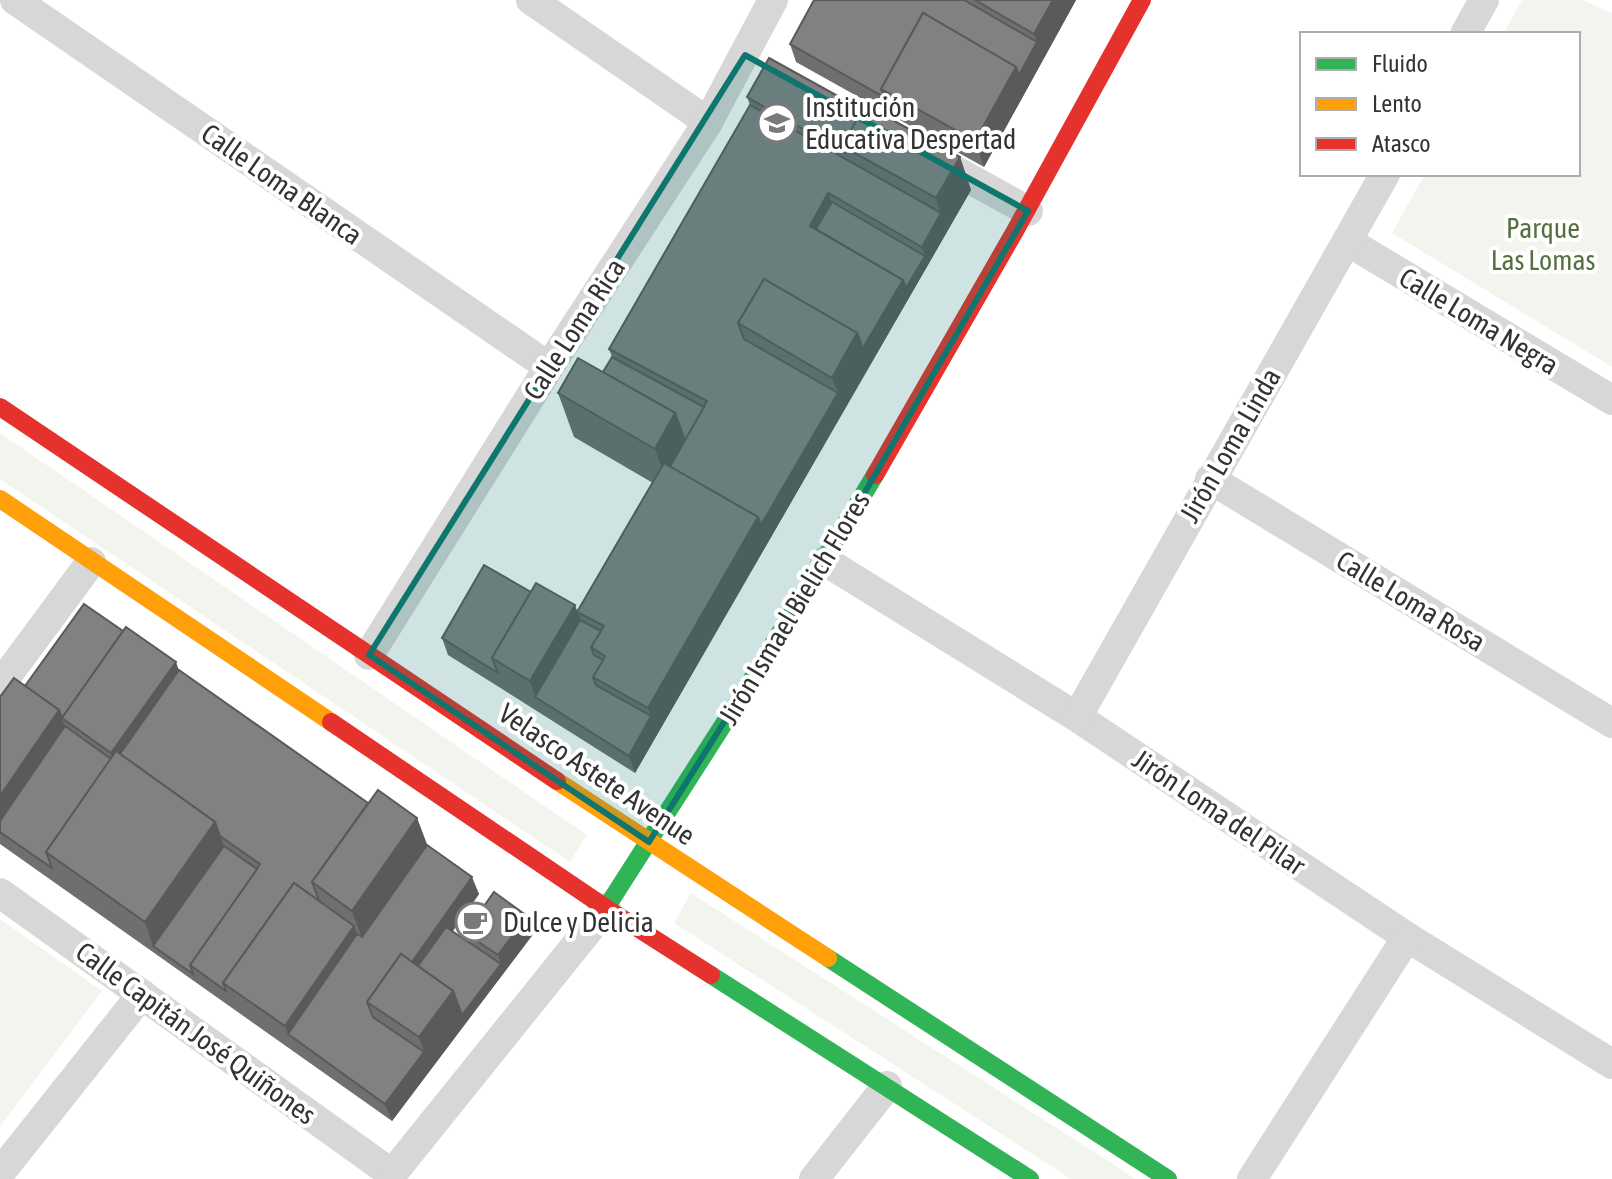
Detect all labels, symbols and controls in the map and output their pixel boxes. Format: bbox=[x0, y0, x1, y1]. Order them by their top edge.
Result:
legend bbox=[1300, 32, 1580, 176]
text: Fluido bbox=[1372, 50, 1428, 77]
text: Lento bbox=[1372, 90, 1422, 117]
place label: Institución Educativa Despertad bbox=[805, 91, 1016, 155]
school or university icon: Institución Educativa Despertad bbox=[756, 102, 798, 144]
street label: Calle Loma Blanca bbox=[196, 117, 368, 251]
text: Atasco bbox=[1372, 130, 1430, 157]
park label: Parque Las Lomas bbox=[1491, 212, 1595, 276]
street label: Calle Loma Rica bbox=[517, 253, 631, 405]
street label: Calle Loma Negra bbox=[1394, 261, 1564, 381]
street label: Jirón Loma Linda bbox=[1173, 362, 1287, 528]
street label: Jirón Ismael Bielich Flores bbox=[712, 486, 876, 730]
street label: Calle Loma Rosa bbox=[1331, 544, 1491, 658]
street label: Velasco Astete Avenue bbox=[493, 697, 701, 851]
street label: Jirón Loma del Pilar bbox=[1127, 743, 1312, 882]
cafe icon: Dulce y Delicia bbox=[454, 901, 496, 943]
place label: Dulce y Delicia bbox=[503, 906, 654, 938]
street label: Calle Capitán José Quiñones bbox=[70, 935, 322, 1131]

